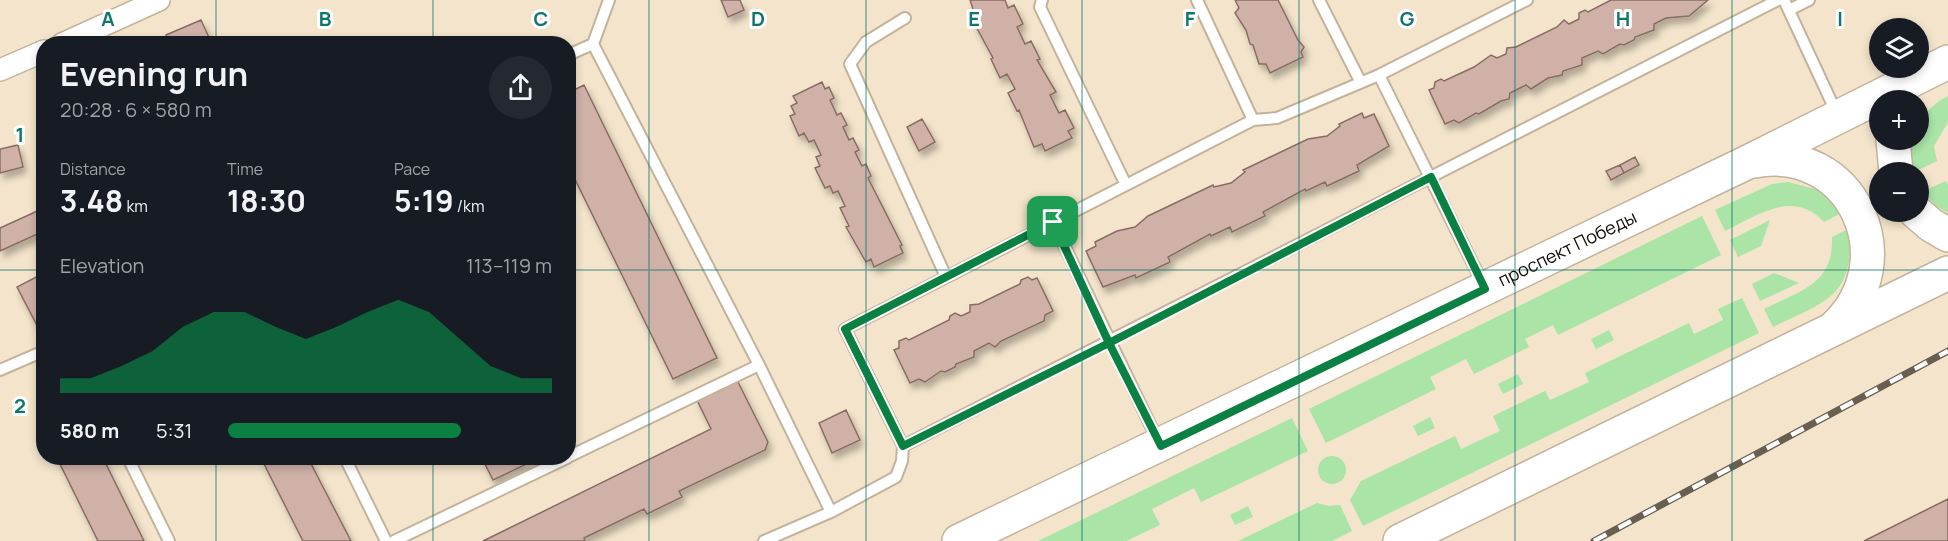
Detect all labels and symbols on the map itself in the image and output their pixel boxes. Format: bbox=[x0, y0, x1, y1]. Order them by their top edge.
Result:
text: A bbox=[101, 5, 115, 32]
text: B bbox=[319, 5, 332, 32]
text: C bbox=[534, 5, 548, 32]
text: D bbox=[751, 5, 765, 32]
text: E bbox=[968, 5, 980, 32]
text: F bbox=[1185, 5, 1196, 32]
text: G bbox=[1400, 5, 1415, 32]
text: H bbox=[1616, 5, 1630, 32]
text: I bbox=[1837, 5, 1843, 32]
text: 1 bbox=[16, 121, 24, 148]
pin bbox=[1027, 196, 1078, 247]
street label: проспект Победы bbox=[1494, 204, 1640, 291]
text: 2 bbox=[14, 392, 26, 419]

